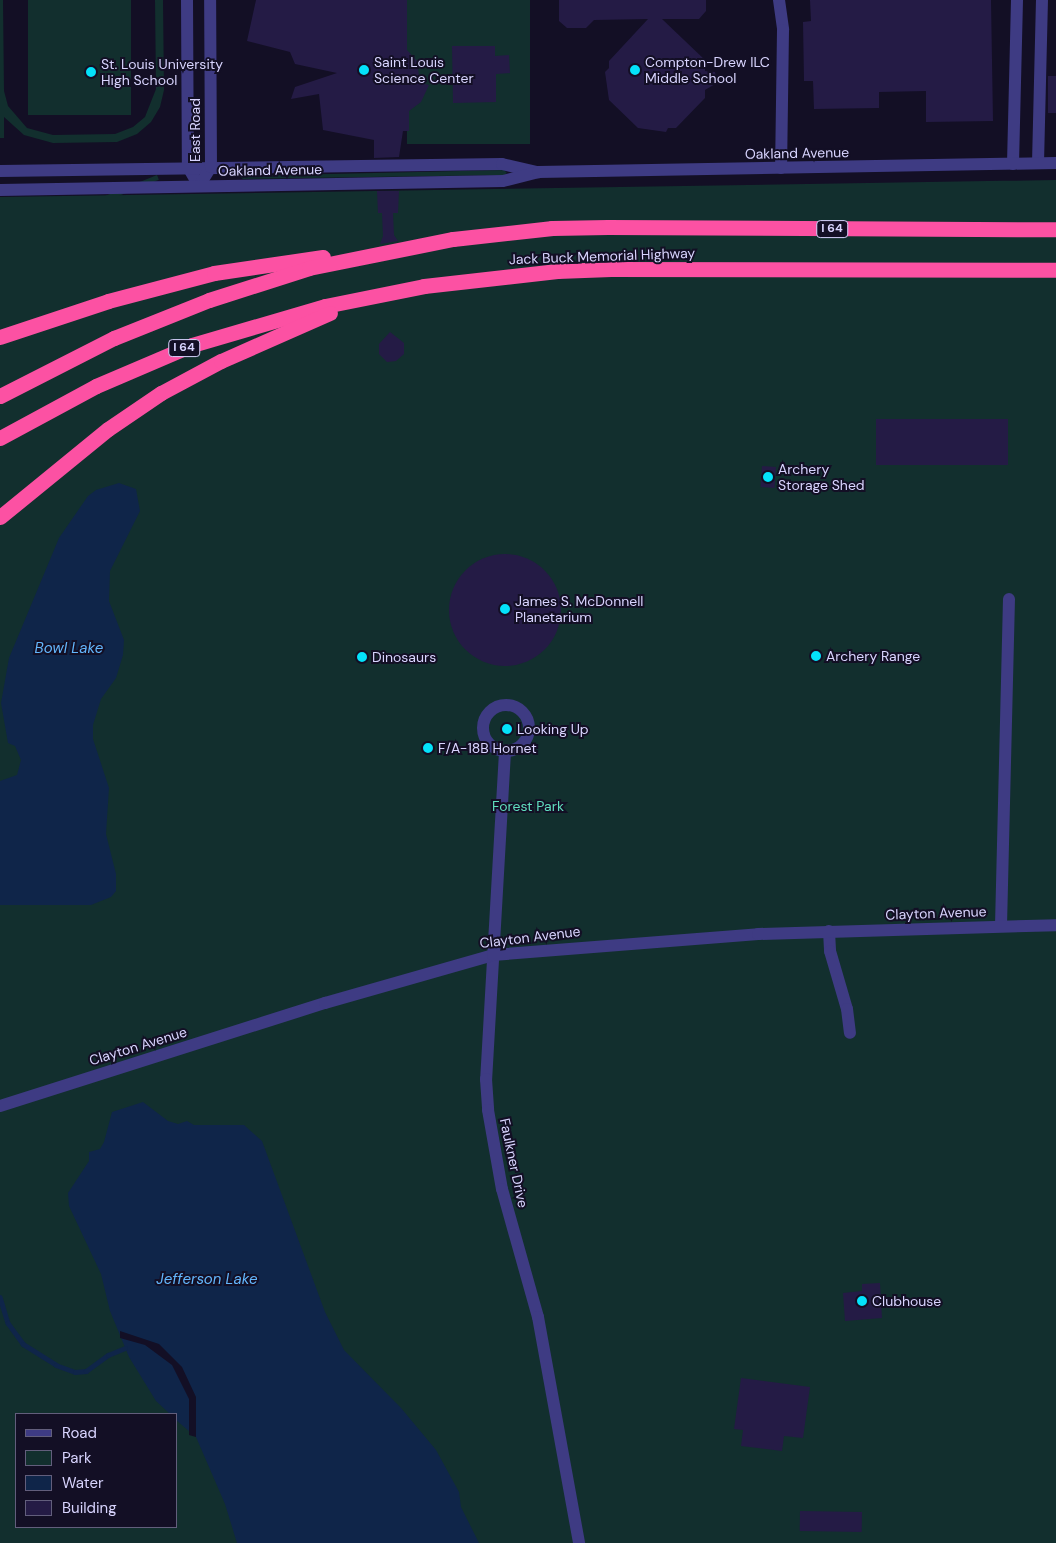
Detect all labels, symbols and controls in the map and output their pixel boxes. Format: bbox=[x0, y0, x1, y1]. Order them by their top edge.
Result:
place label: Saint Louis Science Center bbox=[374, 54, 474, 86]
place label: Compton-Drew ILC Middle School bbox=[645, 54, 770, 86]
place label: St. Louis University High School bbox=[101, 56, 223, 88]
marker: Saint Louis Science Center bbox=[358, 64, 370, 76]
marker: Compton-Drew ILC Middle School bbox=[629, 64, 641, 76]
marker: St. Louis University High School bbox=[85, 66, 97, 78]
street label: East Road bbox=[187, 98, 203, 162]
street label: Oakland Avenue bbox=[745, 144, 849, 162]
street label: Oakland Avenue bbox=[218, 161, 322, 179]
road number: I 64 bbox=[816, 220, 848, 238]
street label: Jack Buck Memorial Highway bbox=[508, 244, 696, 268]
road number: I 64 bbox=[168, 338, 200, 358]
place label: Archery Storage Shed bbox=[778, 461, 865, 494]
marker: Archery Storage Shed bbox=[762, 471, 774, 483]
place label: James S. McDonnell Planetarium bbox=[515, 593, 643, 626]
marker: James S. McDonnell Planetarium bbox=[499, 603, 511, 615]
water label: Bowl Lake bbox=[35, 640, 103, 658]
place label: Archery Range bbox=[826, 648, 920, 664]
place label: Dinosaurs bbox=[372, 649, 436, 665]
marker: Archery Range bbox=[810, 650, 822, 662]
marker: Dinosaurs bbox=[356, 651, 368, 663]
place label: Looking Up bbox=[517, 721, 589, 737]
marker: Looking Up bbox=[501, 723, 513, 735]
place label: F/A-18B Hornet bbox=[438, 740, 537, 756]
marker: F/A-18B Hornet bbox=[422, 742, 434, 754]
park label: Forest Park bbox=[492, 798, 564, 814]
street label: Clayton Avenue bbox=[885, 903, 987, 923]
street label: Clayton Avenue bbox=[479, 922, 581, 952]
street label: Clayton Avenue bbox=[87, 1023, 189, 1069]
street label: Faulkner Drive bbox=[496, 1117, 532, 1209]
water label: Jefferson Lake bbox=[156, 1271, 258, 1289]
place label: Clubhouse bbox=[872, 1293, 941, 1309]
marker: Clubhouse bbox=[856, 1295, 868, 1307]
legend bbox=[15, 1413, 178, 1528]
text: Road bbox=[62, 1423, 97, 1443]
text: Park bbox=[62, 1448, 92, 1468]
text: Water bbox=[62, 1473, 103, 1493]
text: Building bbox=[62, 1498, 117, 1518]

